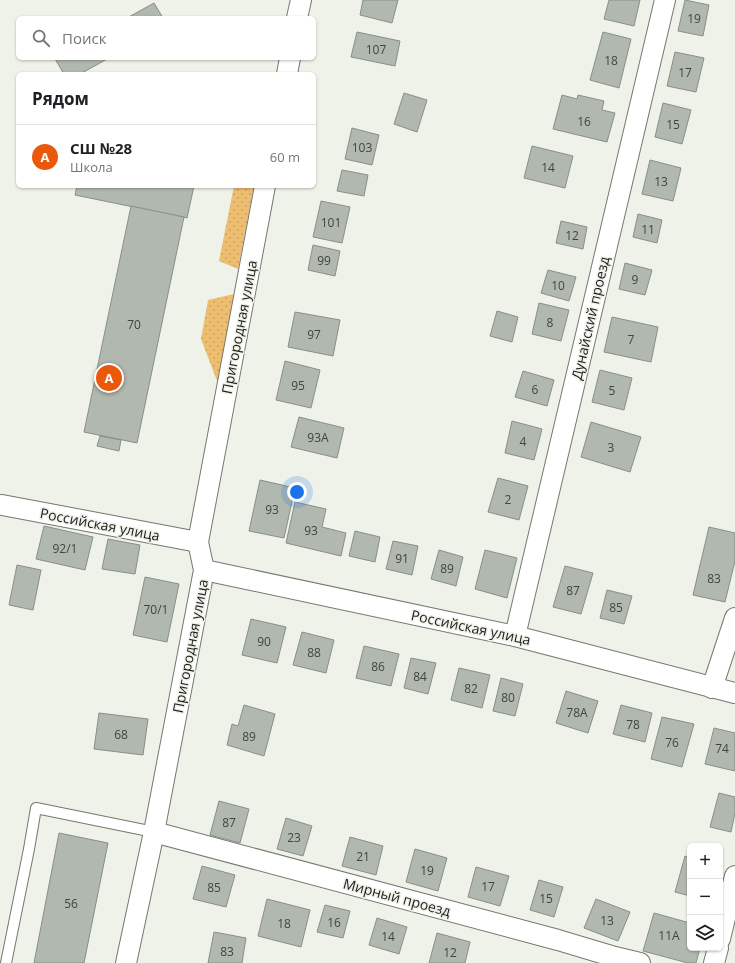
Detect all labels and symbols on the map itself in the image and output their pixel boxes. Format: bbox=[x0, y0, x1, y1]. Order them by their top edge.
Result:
house number: 19 bbox=[687, 10, 701, 27]
house number: 107 bbox=[366, 41, 386, 58]
house number: 18 bbox=[604, 52, 618, 69]
house number: 17 bbox=[678, 64, 692, 81]
house number: 16 bbox=[577, 113, 591, 130]
house number: 15 bbox=[666, 116, 680, 133]
house number: 103 bbox=[352, 139, 372, 156]
house number: 14 bbox=[541, 159, 555, 176]
house number: 13 bbox=[654, 173, 668, 190]
house number: 101 bbox=[321, 214, 341, 231]
house number: 11 bbox=[641, 221, 655, 238]
house number: 12 bbox=[565, 227, 579, 244]
house number: 99 bbox=[317, 252, 331, 269]
street label: Дунайский проезд bbox=[567, 255, 613, 381]
street label: Пригородная улица bbox=[217, 259, 261, 395]
house number: 9 bbox=[632, 271, 639, 288]
house number: 10 bbox=[551, 277, 565, 294]
house number: 8 bbox=[547, 314, 554, 331]
house number: 70 bbox=[127, 316, 141, 333]
house number: 97 bbox=[307, 326, 321, 343]
house number: 7 bbox=[628, 331, 635, 348]
pin: A bbox=[96, 363, 122, 393]
house number: 95 bbox=[291, 377, 305, 394]
house number: 6 bbox=[532, 381, 539, 398]
house number: 5 bbox=[609, 382, 616, 399]
house number: 93А bbox=[307, 429, 329, 446]
house number: 4 bbox=[520, 433, 527, 450]
house number: 3 bbox=[608, 439, 615, 456]
your location bbox=[287, 482, 307, 502]
house number: 2 bbox=[505, 491, 512, 508]
house number: 93 bbox=[265, 501, 279, 518]
street label: Российская улица bbox=[38, 503, 162, 545]
house number: 93 bbox=[304, 522, 318, 539]
house number: 92/1 bbox=[53, 540, 77, 557]
house number: 91 bbox=[395, 550, 409, 567]
house number: 89 bbox=[440, 560, 454, 577]
house number: 83 bbox=[707, 570, 721, 587]
street label: Пригородная улица bbox=[168, 578, 212, 714]
house number: 87 bbox=[566, 582, 580, 599]
house number: 85 bbox=[609, 599, 623, 616]
house number: 70/1 bbox=[144, 601, 168, 618]
street label: Российская улица bbox=[410, 605, 532, 649]
house number: 90 bbox=[257, 633, 271, 650]
house number: 88 bbox=[307, 644, 321, 661]
house number: 86 bbox=[371, 658, 385, 675]
house number: 84 bbox=[413, 668, 427, 685]
house number: 82 bbox=[464, 680, 478, 697]
house number: 80 bbox=[501, 689, 515, 706]
house number: 78А bbox=[566, 704, 588, 721]
house number: 78 bbox=[626, 716, 640, 733]
house number: 68 bbox=[114, 726, 128, 743]
house number: 89 bbox=[242, 728, 256, 745]
house number: 76 bbox=[665, 734, 679, 751]
house number: 74 bbox=[715, 740, 729, 757]
house number: 87 bbox=[222, 814, 236, 831]
house number: 23 bbox=[287, 829, 301, 846]
house number: 21 bbox=[356, 848, 370, 865]
house number: 19 bbox=[420, 862, 434, 879]
street label: Мирный проезд bbox=[341, 874, 453, 920]
house number: 17 bbox=[481, 878, 495, 895]
house number: 85 bbox=[207, 879, 221, 896]
house number: 15 bbox=[539, 890, 553, 907]
house number: 56 bbox=[64, 895, 78, 912]
house number: 13 bbox=[600, 912, 614, 929]
house number: 16 bbox=[327, 914, 341, 931]
house number: 18 bbox=[277, 915, 291, 932]
house number: 11А bbox=[658, 927, 680, 944]
house number: 14 bbox=[381, 928, 395, 945]
house number: 83 bbox=[220, 943, 234, 960]
house number: 12 bbox=[443, 944, 457, 961]

